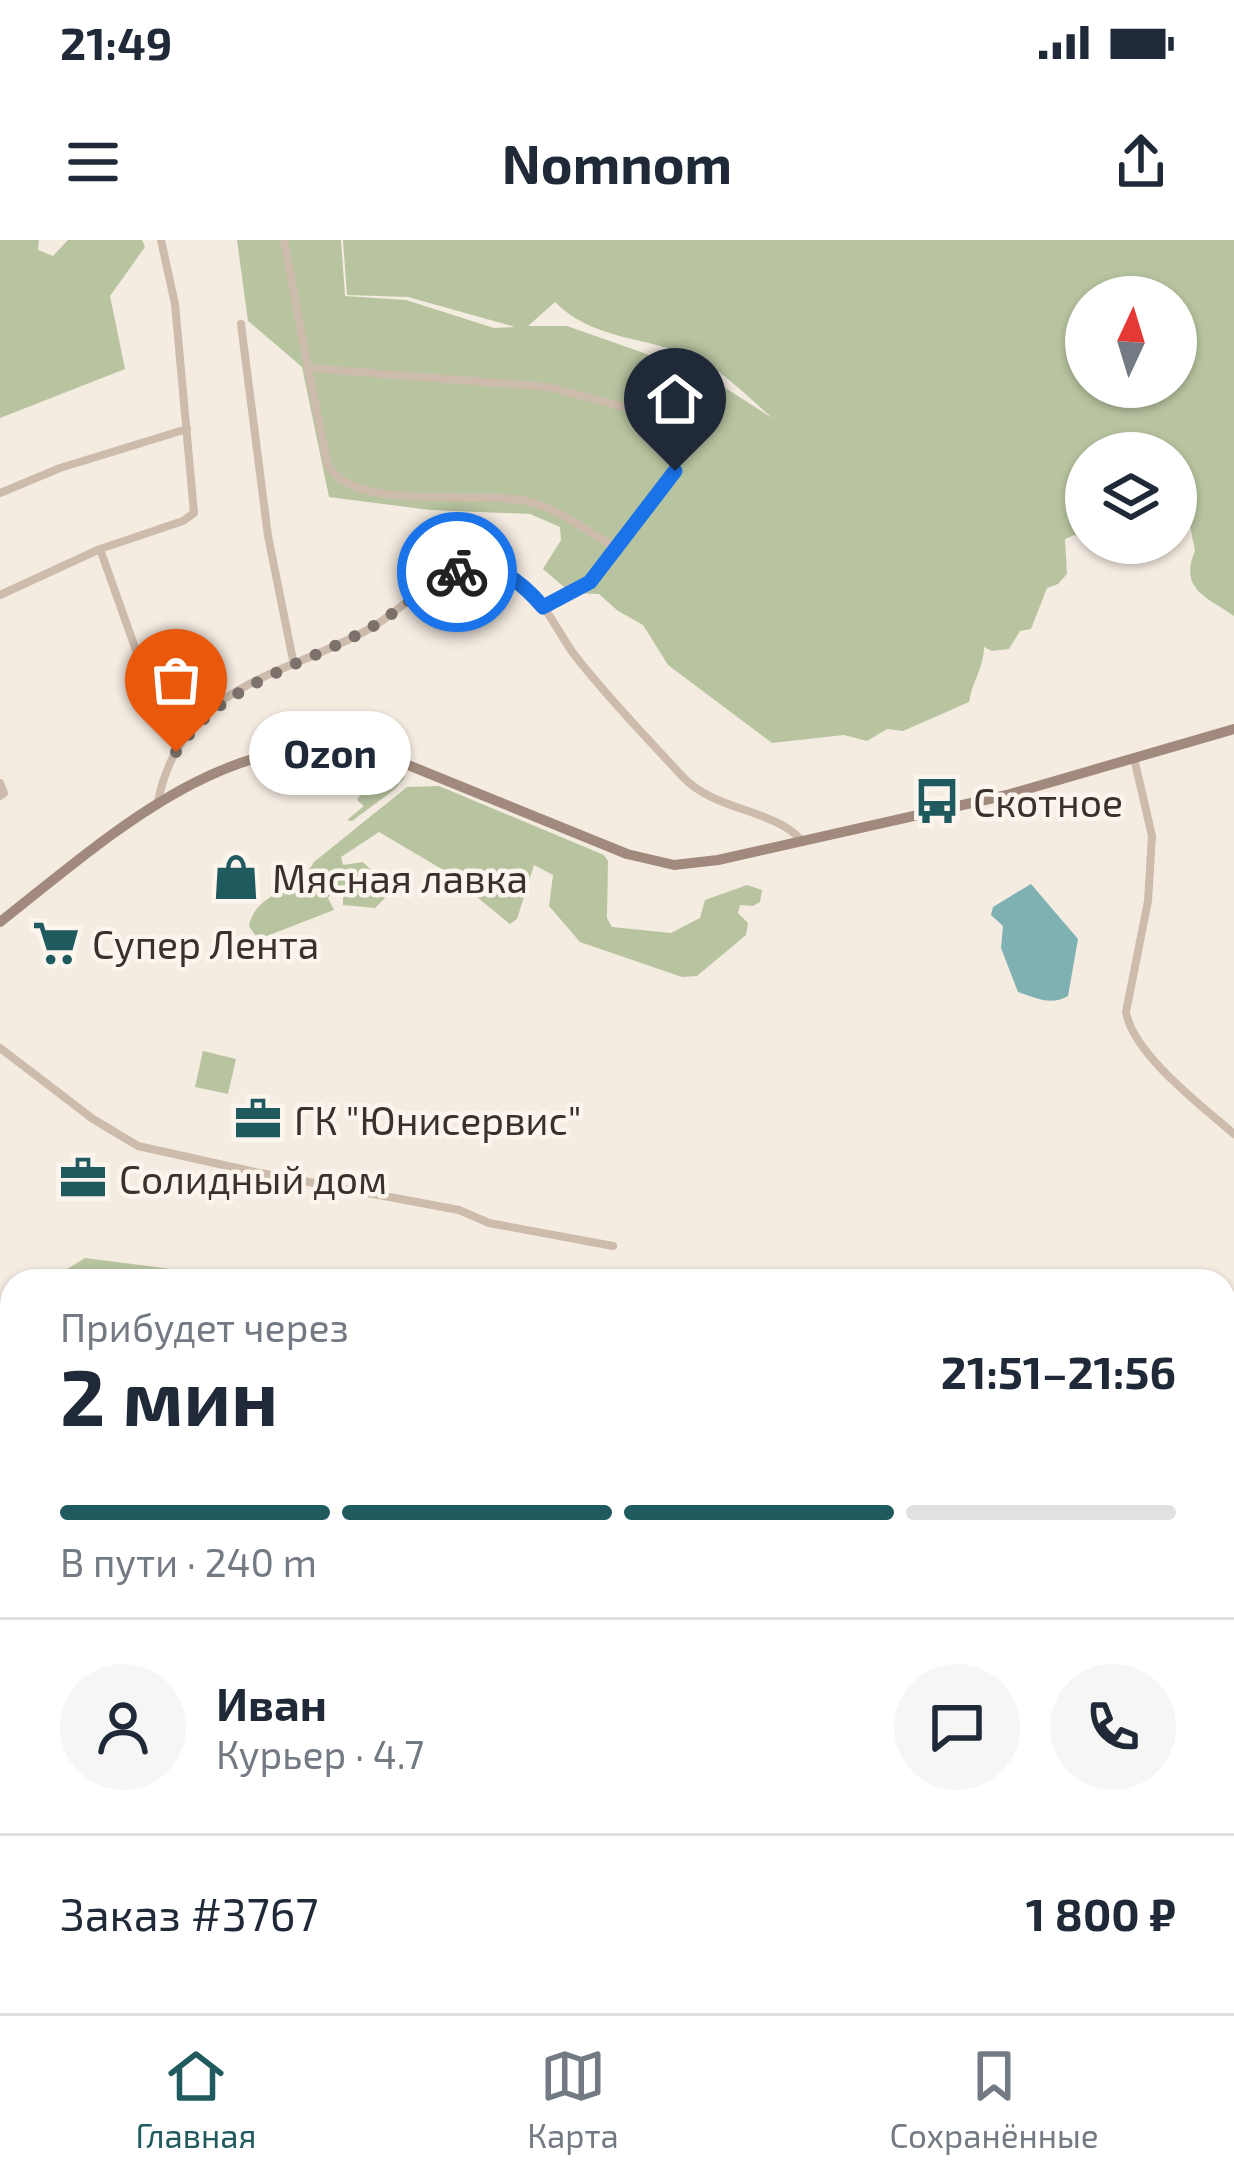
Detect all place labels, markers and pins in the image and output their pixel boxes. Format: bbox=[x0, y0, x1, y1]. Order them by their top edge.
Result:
pin bbox=[624, 348, 726, 471]
pin bbox=[125, 629, 227, 752]
callout: Ozon bbox=[248, 710, 410, 794]
bus stop icon: Скотное bbox=[912, 776, 962, 826]
place label: Скотное bbox=[973, 778, 1123, 825]
shop icon: Мясная лавка bbox=[211, 852, 261, 902]
place label: Мясная лавка bbox=[272, 854, 528, 901]
supermarket icon: Супер Лента bbox=[31, 918, 81, 968]
place label: Супер Лента bbox=[92, 920, 319, 968]
office icon: ГК "Юнисервис" bbox=[233, 1094, 283, 1144]
place label: ГК "Юнисервис" bbox=[294, 1096, 581, 1143]
office icon: Солидный дом bbox=[58, 1153, 108, 1203]
place label: Солидный дом bbox=[119, 1155, 387, 1202]

